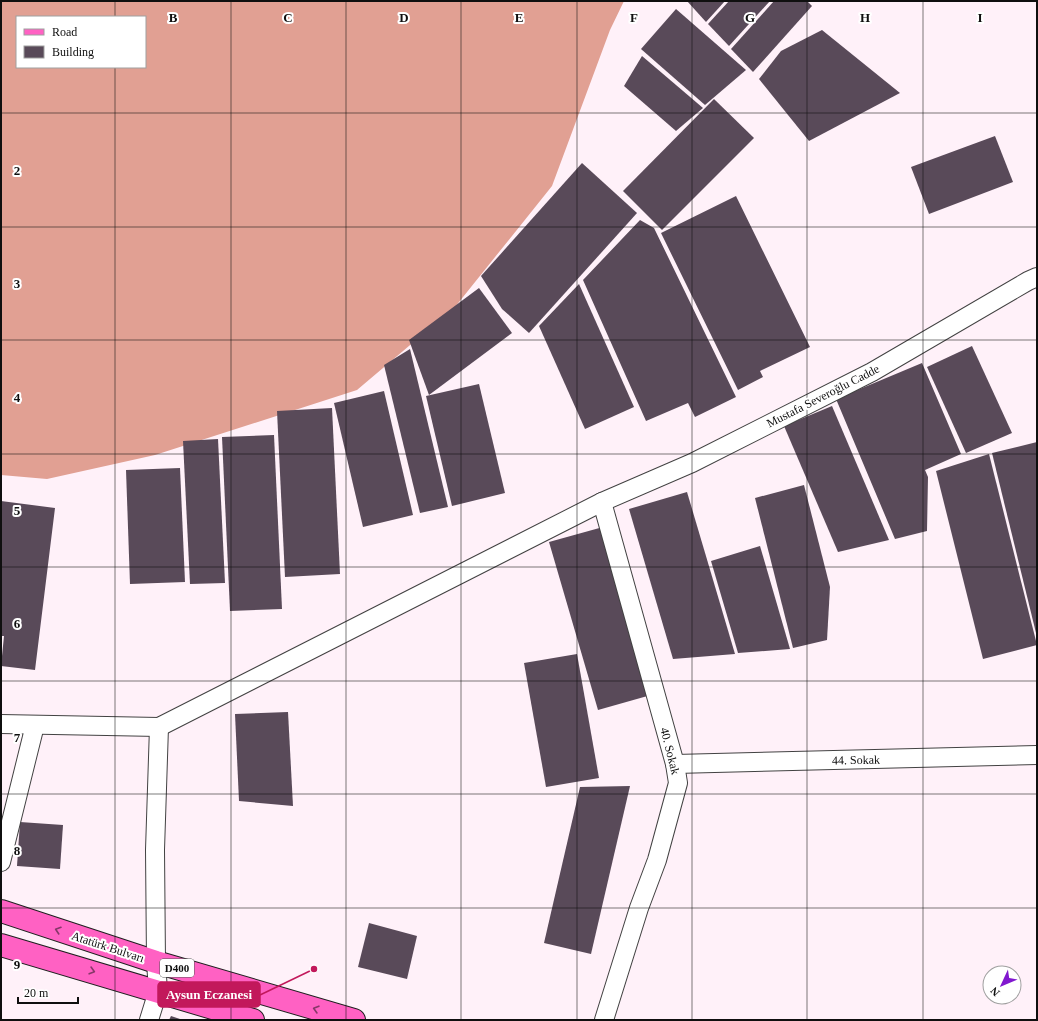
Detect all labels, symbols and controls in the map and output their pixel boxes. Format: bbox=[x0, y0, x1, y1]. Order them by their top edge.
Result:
text: B bbox=[169, 10, 178, 25]
text: C bbox=[283, 10, 293, 25]
text: D bbox=[399, 10, 409, 25]
text: E bbox=[515, 10, 523, 25]
text: F bbox=[630, 10, 638, 25]
text: G bbox=[745, 10, 755, 25]
text: H bbox=[860, 10, 870, 25]
text: I bbox=[977, 10, 983, 25]
legend bbox=[16, 16, 146, 68]
text: Road bbox=[52, 25, 77, 39]
text: Building bbox=[52, 45, 94, 59]
text: 2 bbox=[14, 163, 20, 178]
text: 3 bbox=[14, 276, 21, 291]
street label: Mustafa Severoğlu Cadde bbox=[764, 361, 882, 431]
text: 4 bbox=[14, 390, 21, 405]
text: 5 bbox=[14, 503, 21, 518]
text: 6 bbox=[14, 616, 21, 631]
street label: 40. Sokak bbox=[657, 726, 683, 776]
text: 7 bbox=[14, 730, 21, 745]
street label: 44. Sokak bbox=[832, 753, 880, 767]
text: 8 bbox=[14, 843, 21, 858]
one-way arrow bbox=[55, 926, 62, 935]
street label: Atatürk Bulvarı bbox=[70, 929, 147, 966]
text: 9 bbox=[14, 957, 21, 972]
road number: D400 bbox=[160, 959, 194, 977]
north arrow bbox=[982, 965, 1022, 1005]
one-way arrow bbox=[88, 966, 95, 975]
scale bar bbox=[18, 979, 78, 1005]
callout: Aysun Eczanesi bbox=[158, 982, 260, 1007]
text: N bbox=[988, 985, 1002, 999]
text: 20 m bbox=[24, 986, 49, 1000]
text: Aysun Eczanesi bbox=[166, 987, 252, 1002]
one-way arrow bbox=[313, 1005, 320, 1014]

